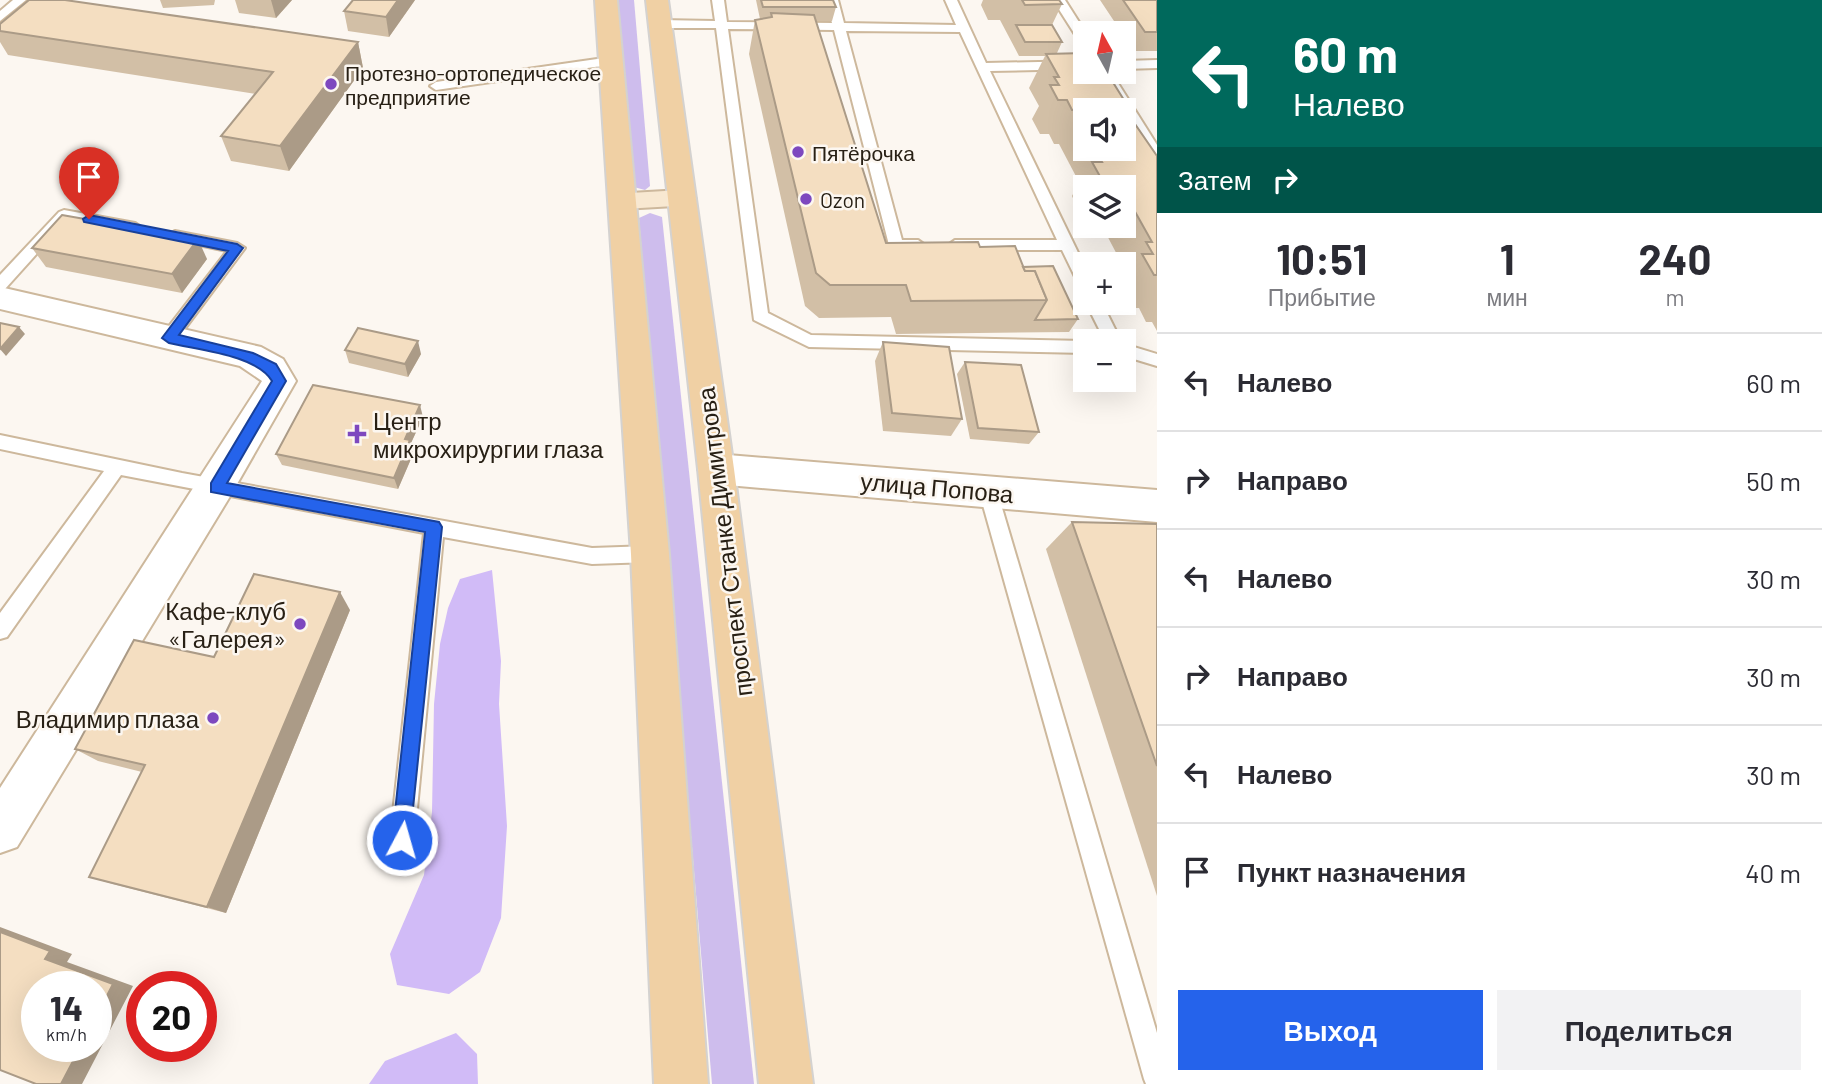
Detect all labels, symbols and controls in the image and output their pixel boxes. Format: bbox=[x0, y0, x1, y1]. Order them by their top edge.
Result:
north arrow bbox=[1073, 21, 1136, 84]
map controls bbox=[1073, 21, 1136, 392]
text: 60 m bbox=[1293, 24, 1398, 83]
icon: left bbox=[1178, 28, 1269, 119]
place label: Протезно-ортопедическое предприятие bbox=[345, 60, 601, 109]
marker: Протезно-ортопедическое предприятие bbox=[323, 76, 339, 92]
text: Налево bbox=[1293, 84, 1405, 122]
button: sound bbox=[1073, 98, 1136, 161]
place label: Пятёрочка bbox=[812, 140, 915, 165]
marker: Пятёрочка bbox=[790, 144, 806, 160]
pin bbox=[59, 147, 119, 219]
icon: arrive bbox=[70, 158, 108, 196]
icon: right bbox=[1266, 161, 1304, 199]
text: Затем bbox=[1178, 164, 1252, 195]
button: layers bbox=[1073, 175, 1136, 238]
place label: Ozon bbox=[820, 187, 865, 212]
marker: Ozon bbox=[798, 191, 814, 207]
text: 10:51 bbox=[1276, 233, 1367, 283]
text: 1 bbox=[1500, 233, 1515, 283]
text: 240 bbox=[1638, 233, 1711, 283]
button: + bbox=[1073, 252, 1136, 315]
text: Прибытие bbox=[1268, 283, 1376, 311]
text: мин bbox=[1486, 283, 1528, 311]
text: m bbox=[1665, 283, 1684, 311]
button: − bbox=[1073, 329, 1136, 392]
icon: left bbox=[1178, 363, 1216, 401]
text: Налево bbox=[1237, 366, 1332, 397]
text: 60 m bbox=[1746, 367, 1801, 398]
street label: проспект Станке Димитрова bbox=[691, 385, 757, 698]
place label: Центр микрохирургии глаза bbox=[373, 406, 604, 463]
marker: Центр микрохирургии глаза bbox=[347, 424, 367, 444]
icon: right bbox=[1178, 461, 1216, 499]
text: Направо bbox=[1237, 464, 1348, 495]
text: 50 m bbox=[1746, 465, 1801, 496]
street label: улица Попова bbox=[859, 466, 1015, 508]
icon: left bbox=[1178, 559, 1216, 597]
text: Налево bbox=[1237, 562, 1332, 593]
text: 30 m bbox=[1746, 563, 1801, 594]
place label: Кафе-клуб «Галерея» bbox=[165, 596, 286, 653]
marker: Кафе-клуб «Галерея» bbox=[292, 616, 308, 632]
icon: right bbox=[1178, 657, 1216, 695]
text: Направо bbox=[1237, 660, 1348, 691]
text: 30 m bbox=[1746, 661, 1801, 692]
place label: Владимир плаза bbox=[16, 704, 200, 733]
marker: Владимир плаза bbox=[205, 710, 221, 726]
icon: left bbox=[1178, 755, 1216, 793]
text: Налево bbox=[1237, 758, 1332, 789]
text: 30 m bbox=[1746, 759, 1801, 790]
position arrow bbox=[365, 803, 439, 877]
icon: arrive bbox=[1178, 853, 1216, 891]
text: Пункт назначения bbox=[1237, 856, 1466, 887]
text: 40 m bbox=[1745, 857, 1801, 888]
speed limit sign: 20 bbox=[126, 971, 217, 1062]
text: 14 bbox=[50, 986, 83, 1028]
button: Выход bbox=[1178, 990, 1483, 1070]
button: Поделиться bbox=[1497, 990, 1801, 1070]
text: km/h bbox=[46, 1023, 87, 1045]

